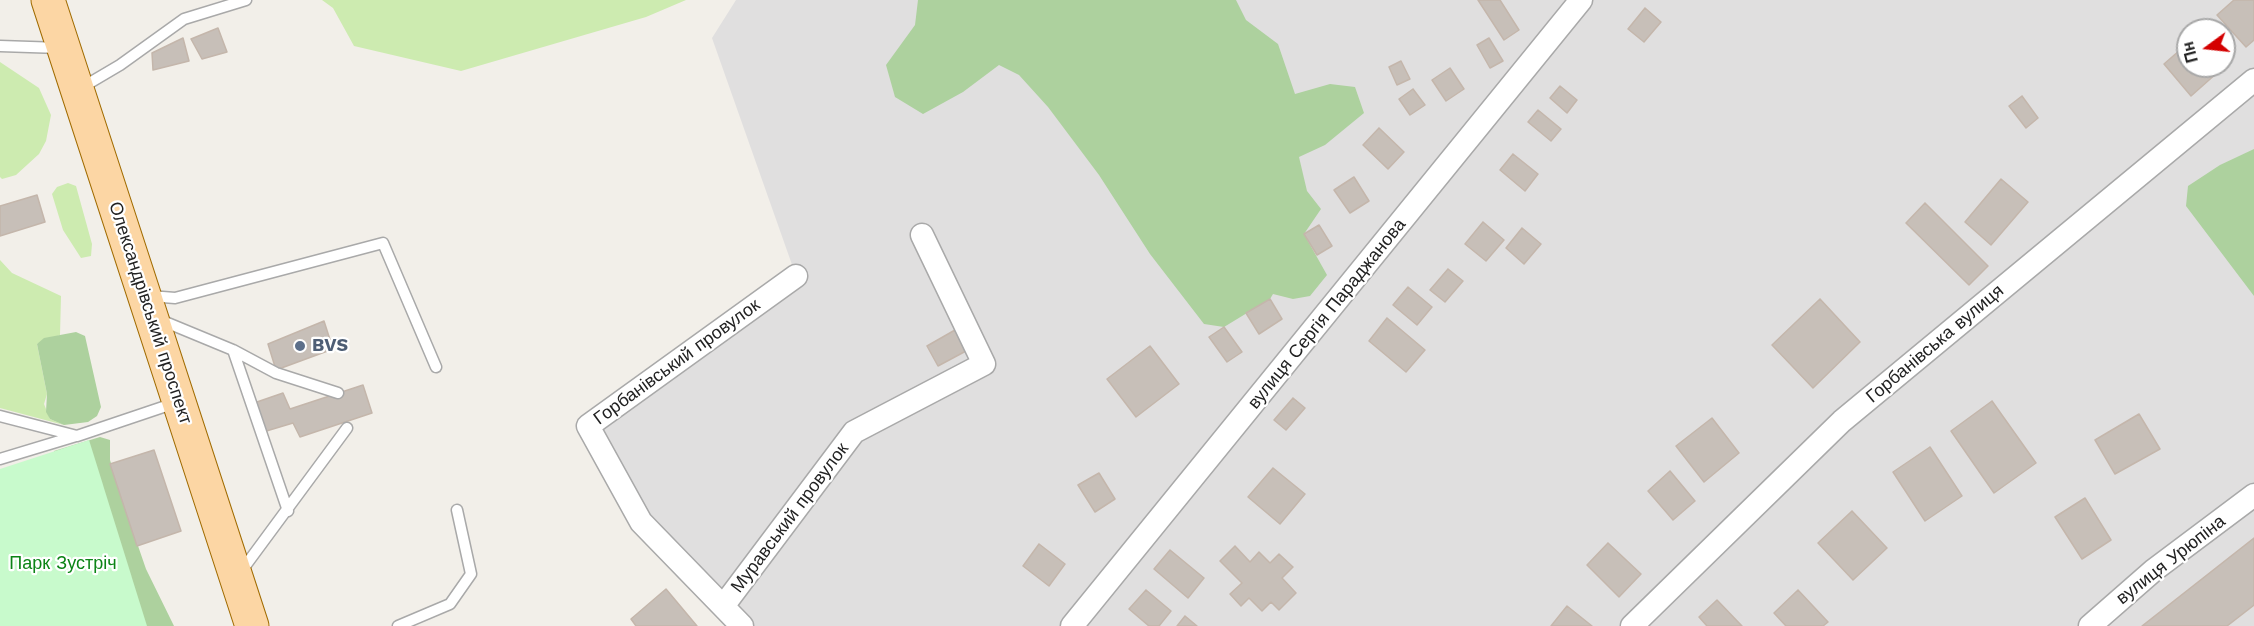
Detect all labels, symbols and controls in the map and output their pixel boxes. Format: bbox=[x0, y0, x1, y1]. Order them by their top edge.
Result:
north arrow bbox=[2176, 18, 2236, 78]
text: Пн bbox=[2178, 40, 2202, 65]
street label: Олександрівський проспект bbox=[104, 199, 196, 427]
street label: вулиця Сергія Параджанова bbox=[1243, 214, 1411, 414]
street label: Горбанівська вулиця bbox=[1862, 280, 2008, 408]
street label: Горбанівський провулок bbox=[590, 294, 764, 430]
place label: BVS bbox=[312, 335, 348, 357]
marker: BVS bbox=[293, 339, 307, 353]
street label: Муравський провулок bbox=[727, 439, 853, 597]
street label: вулиця Урюпіна bbox=[2112, 511, 2230, 609]
park label: Парк Зустріч bbox=[9, 553, 117, 575]

